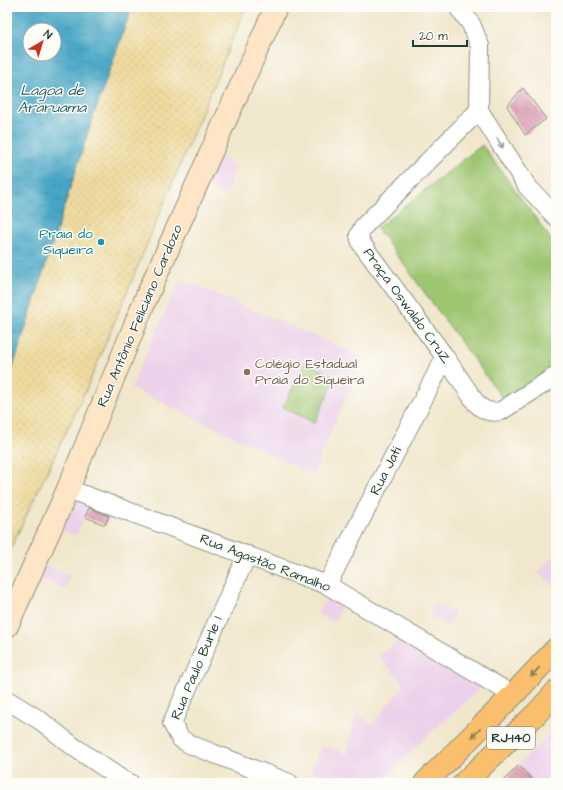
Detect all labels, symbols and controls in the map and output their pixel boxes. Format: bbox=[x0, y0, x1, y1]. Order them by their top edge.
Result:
north arrow bbox=[22, 22, 62, 62]
scale bar bbox=[413, 22, 467, 48]
text: N bbox=[41, 26, 55, 43]
text: 20 m bbox=[419, 28, 448, 45]
water label: Lagoa de Araruama bbox=[18, 80, 88, 118]
one-way arrow bbox=[496, 137, 504, 148]
street label: Rua Antônio Feliciano Cardozo bbox=[92, 221, 188, 410]
place label: Praia do Siqueira bbox=[39, 224, 93, 260]
marker: Praia do Siqueira bbox=[96, 237, 106, 247]
street label: Praça Oswaldo CruZ bbox=[358, 244, 456, 368]
place label: Colégio Estadual Praia do Siqueira bbox=[255, 354, 364, 390]
marker: Colégio Estadual Praia do Siqueira bbox=[242, 367, 252, 377]
street label: Rua Jati bbox=[365, 443, 407, 499]
street label: Rua Agastão Ramalho bbox=[197, 529, 333, 597]
street label: Rua Paulo Burle 1 bbox=[166, 613, 228, 723]
one-way arrow bbox=[530, 667, 539, 677]
road number: RJ-140 bbox=[487, 727, 535, 749]
one-way arrow bbox=[471, 728, 481, 738]

